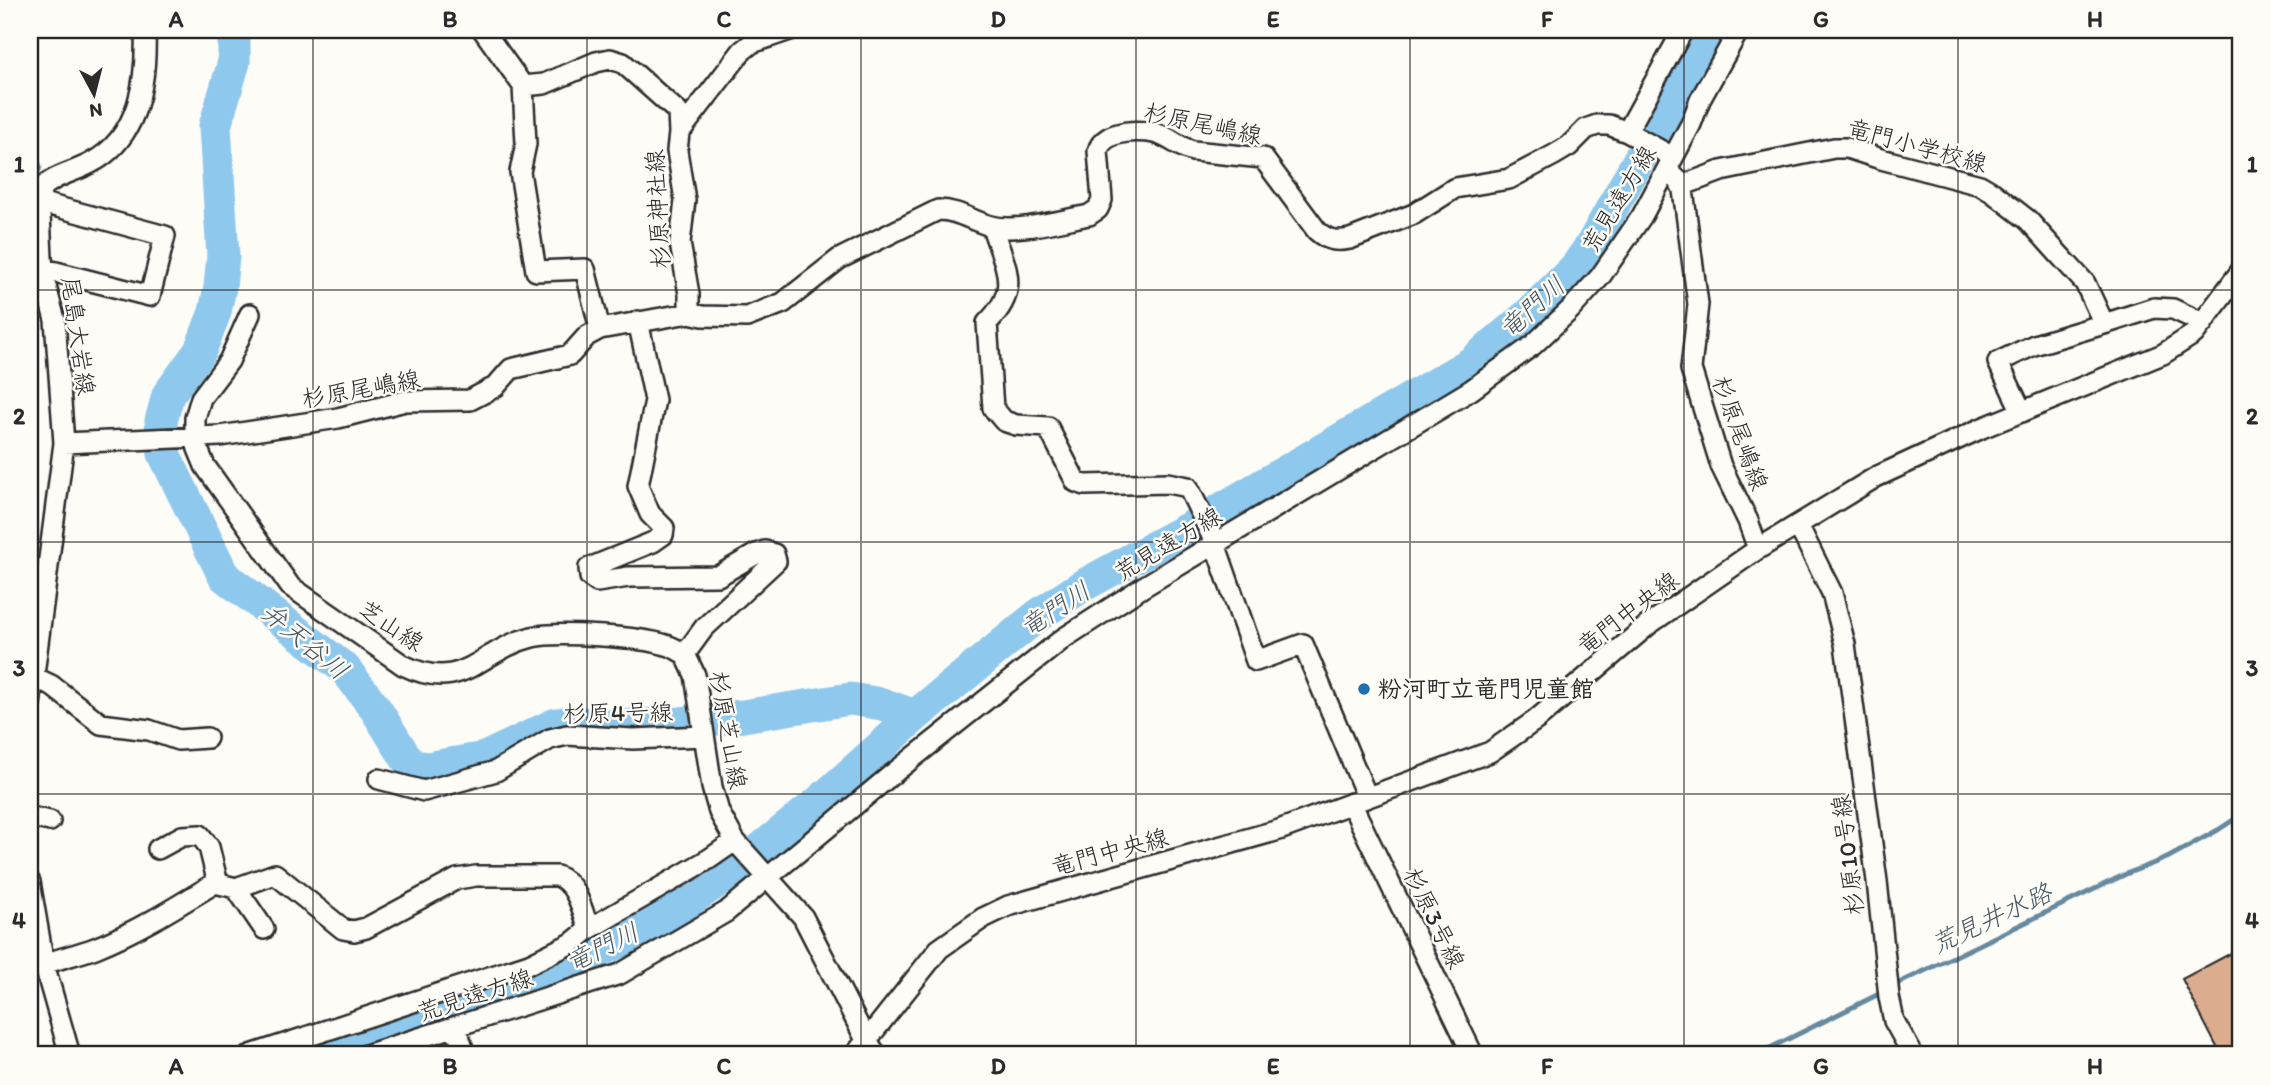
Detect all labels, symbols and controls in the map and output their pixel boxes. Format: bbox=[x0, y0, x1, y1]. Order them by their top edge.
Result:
text: A bbox=[168, 5, 184, 33]
text: B bbox=[443, 5, 458, 33]
text: C bbox=[717, 5, 732, 33]
text: D bbox=[990, 5, 1006, 33]
text: E bbox=[1267, 5, 1280, 33]
text: F bbox=[1541, 5, 1554, 33]
text: G bbox=[1813, 5, 1829, 33]
text: H bbox=[2087, 5, 2103, 33]
north arrow bbox=[60, 60, 130, 130]
street label: 杉原尾嶋線 bbox=[1141, 97, 1265, 150]
text: N bbox=[88, 98, 104, 123]
street label: 竜門小学校線 bbox=[1844, 113, 1990, 178]
street label: 荒見遠方線 bbox=[1575, 140, 1662, 258]
street label: 杉原神社線 bbox=[640, 148, 675, 270]
text: 1 bbox=[14, 150, 25, 178]
text: 1 bbox=[2247, 150, 2258, 178]
water label: 竜門川 bbox=[1492, 269, 1572, 345]
street label: 尾島大岩線 bbox=[56, 274, 101, 397]
street label: 杉原尾嶋線 bbox=[299, 364, 423, 413]
street label: 杉原尾嶋線 bbox=[1706, 371, 1775, 494]
text: 2 bbox=[13, 402, 26, 430]
text: 2 bbox=[2246, 402, 2259, 430]
street label: 荒見遠方線 bbox=[1109, 500, 1227, 587]
street label: 竜門中央線 bbox=[1571, 565, 1684, 660]
water label: 竜門川 bbox=[1014, 574, 1096, 644]
street label: 芝山線 bbox=[353, 594, 429, 657]
water label: 弁天谷川 bbox=[255, 595, 355, 687]
text: 3 bbox=[13, 654, 26, 682]
text: 3 bbox=[2246, 654, 2259, 682]
street label: 杉原芝山線 bbox=[704, 668, 753, 792]
place label: 粉河町立竜門児童館 bbox=[1378, 674, 1594, 703]
marker: 粉河町立竜門児童館 bbox=[1356, 681, 1372, 697]
street label: 杉原4号線 bbox=[563, 697, 673, 728]
street label: 杉原10号線 bbox=[1826, 793, 1869, 917]
street label: 竜門中央線 bbox=[1048, 822, 1172, 881]
street label: 杉原3号線 bbox=[1398, 862, 1471, 973]
water label: 荒見井水路 bbox=[1925, 875, 2058, 960]
text: 4 bbox=[12, 906, 26, 934]
text: 4 bbox=[2245, 906, 2259, 934]
water label: 竜門川 bbox=[560, 916, 644, 978]
street label: 荒見遠方線 bbox=[413, 962, 536, 1027]
text: A bbox=[168, 1052, 184, 1080]
text: B bbox=[443, 1052, 458, 1080]
text: C bbox=[717, 1052, 732, 1080]
text: D bbox=[990, 1052, 1006, 1080]
text: E bbox=[1267, 1052, 1280, 1080]
text: F bbox=[1541, 1052, 1554, 1080]
text: G bbox=[1813, 1052, 1829, 1080]
text: H bbox=[2087, 1052, 2103, 1080]

